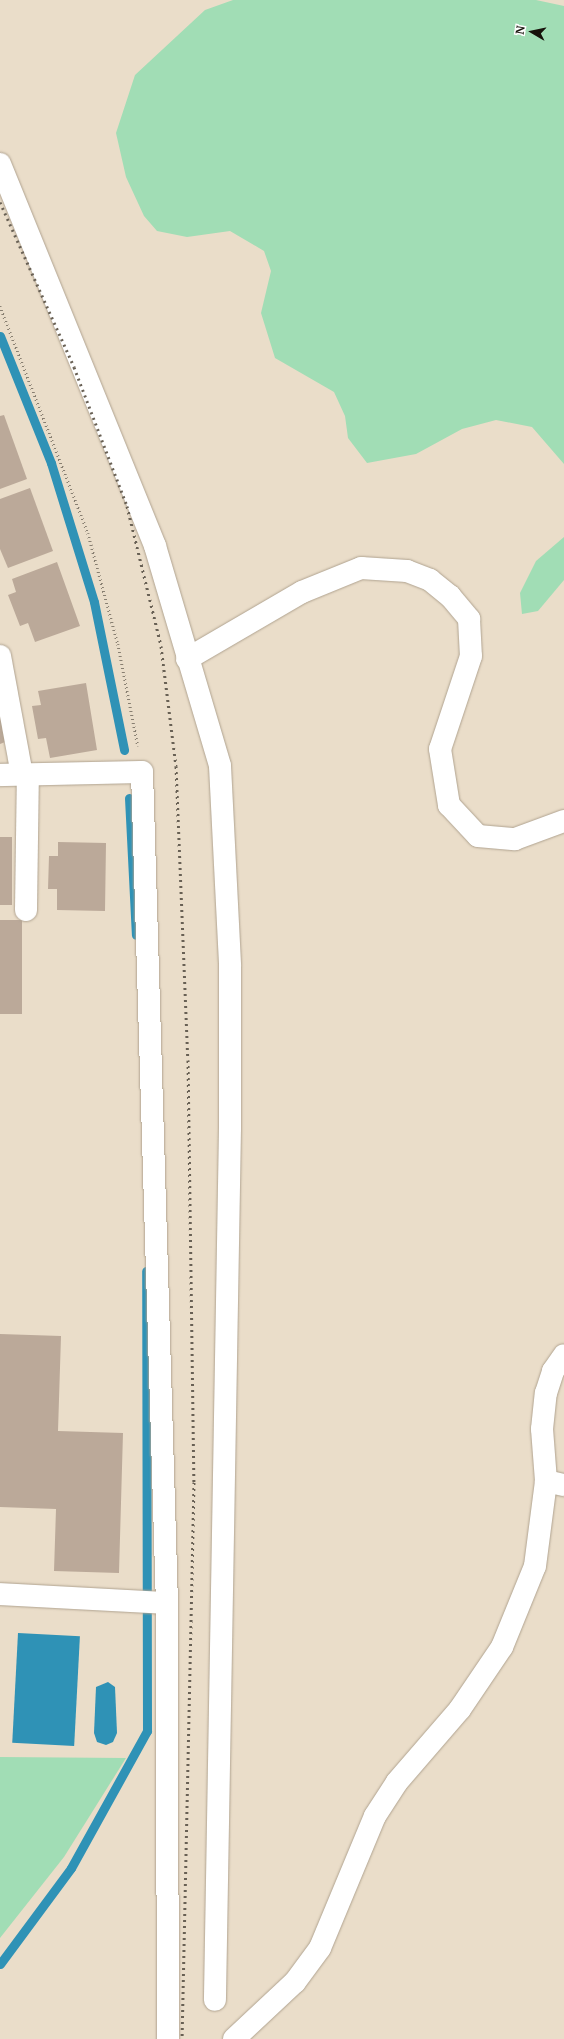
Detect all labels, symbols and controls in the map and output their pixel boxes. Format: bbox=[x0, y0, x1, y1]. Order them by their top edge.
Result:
north arrow bbox=[512, 12, 552, 52]
text: N bbox=[513, 25, 528, 36]

